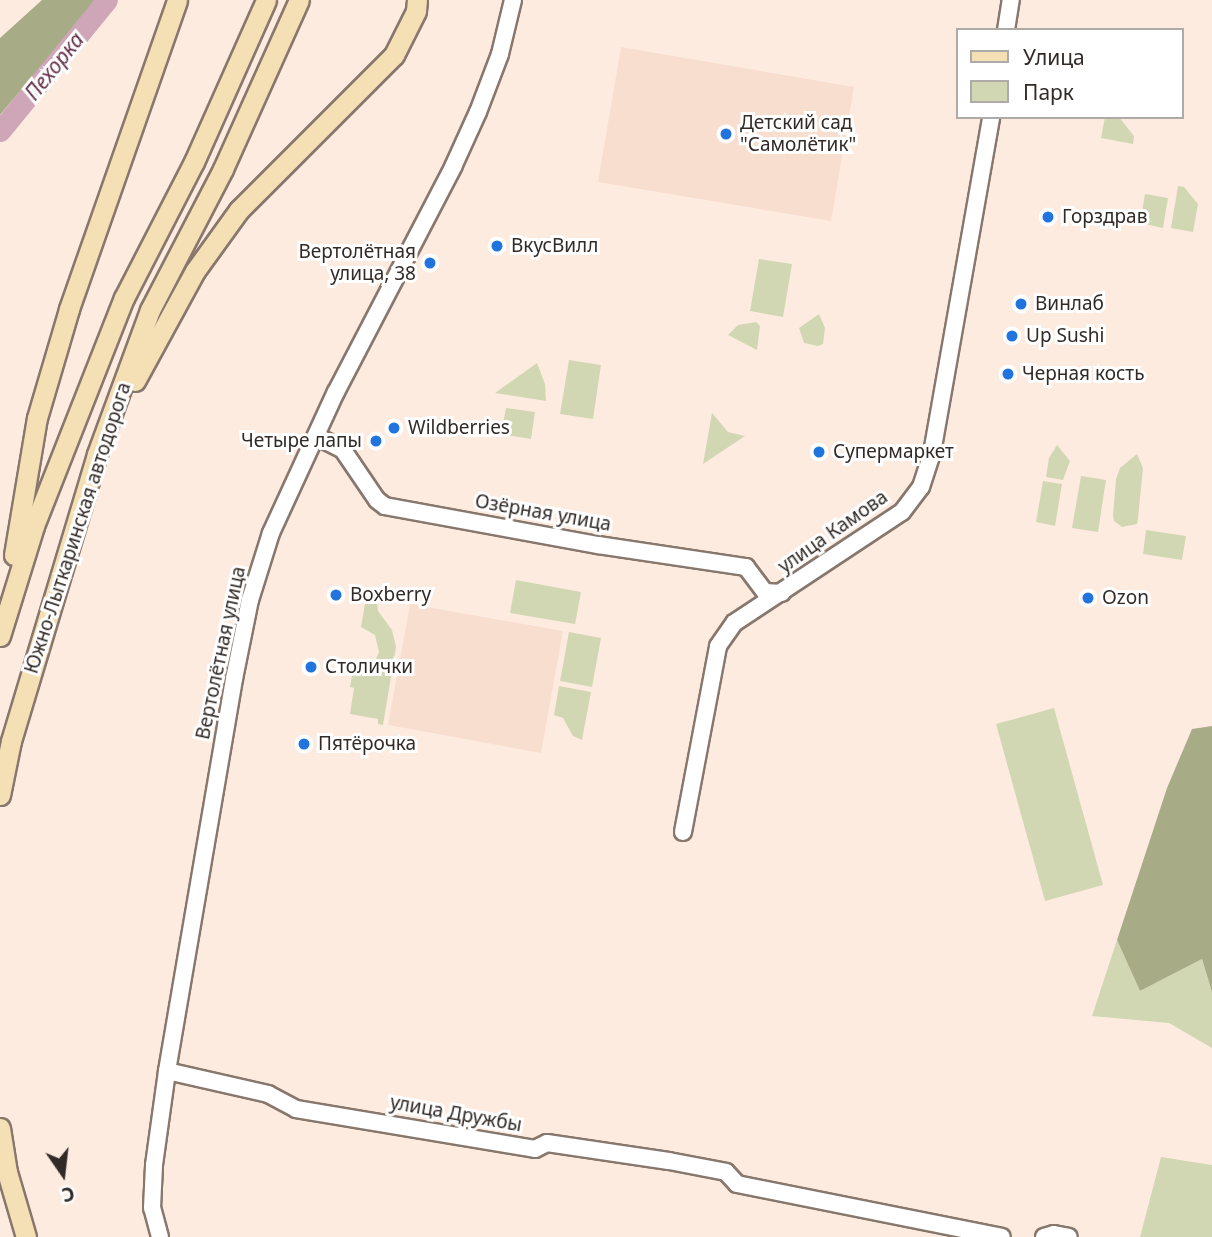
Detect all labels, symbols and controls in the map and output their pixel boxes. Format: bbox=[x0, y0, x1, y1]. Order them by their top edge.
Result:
water label: Пехорка bbox=[19, 27, 89, 105]
legend bbox=[956, 28, 1184, 119]
text: Улица bbox=[1023, 43, 1085, 71]
text: Парк bbox=[1023, 78, 1074, 106]
place label: Детский сад "Самолётик" bbox=[740, 112, 856, 156]
marker: Детский сад "Самолётик" bbox=[718, 126, 734, 142]
place label: Горздрав bbox=[1062, 206, 1147, 228]
marker: Горздрав bbox=[1040, 209, 1056, 225]
place label: ВкусВилл bbox=[511, 235, 598, 257]
marker: ВкусВилл bbox=[489, 238, 505, 254]
place label: Вертолётная улица, 38 bbox=[298, 241, 416, 285]
marker: Вертолётная улица, 38 bbox=[422, 255, 438, 271]
place label: Винлаб bbox=[1035, 293, 1104, 315]
marker: Винлаб bbox=[1013, 296, 1029, 312]
place label: Up Sushi bbox=[1026, 325, 1104, 347]
marker: Up Sushi bbox=[1004, 328, 1020, 344]
place label: Черная кость bbox=[1022, 363, 1144, 385]
marker: Черная кость bbox=[1000, 366, 1016, 382]
street label: Южно-Лыткаринская автодорога bbox=[20, 379, 136, 677]
place label: Wildberries bbox=[408, 417, 510, 439]
marker: Wildberries bbox=[386, 420, 402, 436]
place label: Четыре лапы bbox=[241, 430, 362, 452]
marker: Четыре лапы bbox=[368, 433, 384, 449]
place label: Супермаркет bbox=[833, 441, 954, 463]
marker: Супермаркет bbox=[811, 444, 827, 460]
street label: улица Камова bbox=[774, 486, 892, 578]
street label: Озёрная улица bbox=[473, 490, 613, 536]
street label: Вертолётная улица bbox=[192, 564, 250, 742]
place label: Boxberry bbox=[350, 584, 431, 606]
marker: Boxberry bbox=[328, 587, 344, 603]
place label: Ozon bbox=[1102, 587, 1149, 609]
marker: Ozon bbox=[1080, 590, 1096, 606]
place label: Столички bbox=[325, 656, 413, 678]
marker: Столички bbox=[303, 659, 319, 675]
place label: Пятёрочка bbox=[318, 733, 416, 755]
marker: Пятёрочка bbox=[296, 736, 312, 752]
street label: улица Дружбы bbox=[388, 1091, 524, 1137]
north arrow bbox=[28, 1139, 98, 1209]
text: С bbox=[59, 1180, 77, 1208]

